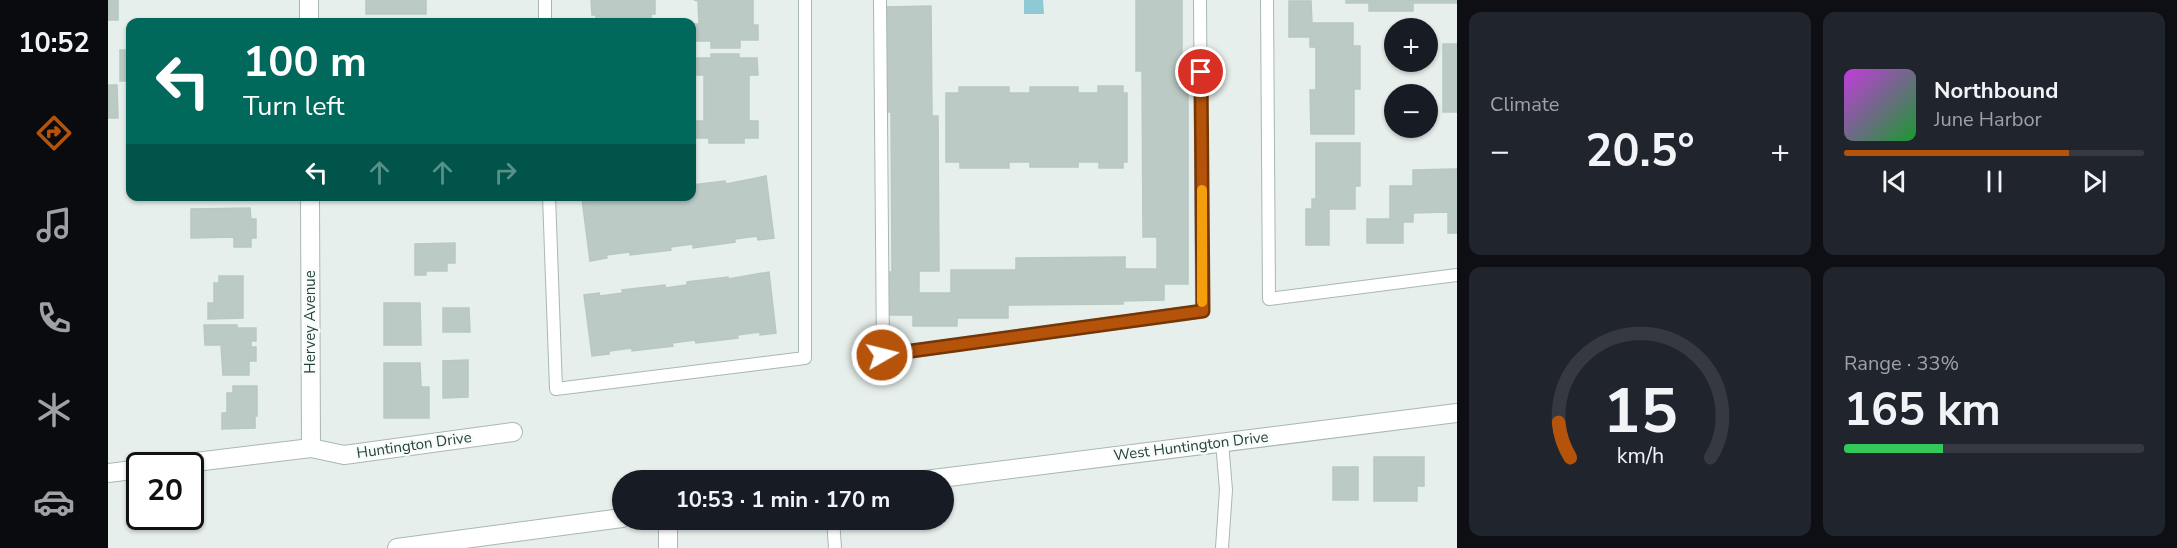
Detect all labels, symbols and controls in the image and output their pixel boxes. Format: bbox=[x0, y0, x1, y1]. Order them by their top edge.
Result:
map controls bbox=[1384, 18, 1438, 138]
button: + bbox=[1384, 18, 1438, 72]
text: 10:52 bbox=[18, 25, 90, 62]
text: 100 m bbox=[243, 34, 367, 91]
icon: left bbox=[144, 42, 222, 120]
pin bbox=[1175, 46, 1226, 97]
icon: arrive bbox=[1184, 55, 1217, 88]
text: Northbound bbox=[1934, 76, 2058, 106]
button: − bbox=[1384, 84, 1438, 138]
text: Turn left bbox=[243, 88, 344, 125]
text: Climate bbox=[1490, 91, 1559, 118]
text: June Harbor bbox=[1934, 106, 2042, 133]
icon: directions bbox=[33, 112, 75, 154]
text: 20.5° bbox=[1585, 121, 1695, 182]
text: − bbox=[1490, 129, 1510, 174]
text: + bbox=[1770, 129, 1790, 174]
icon: left bbox=[300, 156, 333, 189]
icon: ahead bbox=[363, 156, 396, 189]
icon: ahead bbox=[426, 156, 459, 189]
icon: right bbox=[489, 156, 522, 189]
icon: previous bbox=[1878, 165, 1911, 198]
icon: pause bbox=[1978, 165, 2011, 198]
icon: next bbox=[2078, 165, 2111, 198]
icon: music bbox=[33, 204, 75, 246]
street label: Hervey Avenue bbox=[300, 270, 320, 374]
icon: phone bbox=[33, 297, 75, 339]
position arrow bbox=[850, 323, 914, 387]
text: Range · 33% bbox=[1844, 350, 1959, 377]
text: 15 bbox=[1603, 369, 1677, 454]
text: 165 km bbox=[1844, 380, 2001, 441]
icon: climate bbox=[33, 389, 75, 431]
street label: Huntington Drive bbox=[355, 427, 473, 463]
street label: West Huntington Drive bbox=[1113, 427, 1270, 465]
text: km/h bbox=[1616, 442, 1664, 472]
speed limit sign: 20 bbox=[126, 452, 204, 530]
icon: car bbox=[33, 481, 75, 523]
text: 10:53 · 1 min · 170 m bbox=[676, 485, 890, 515]

